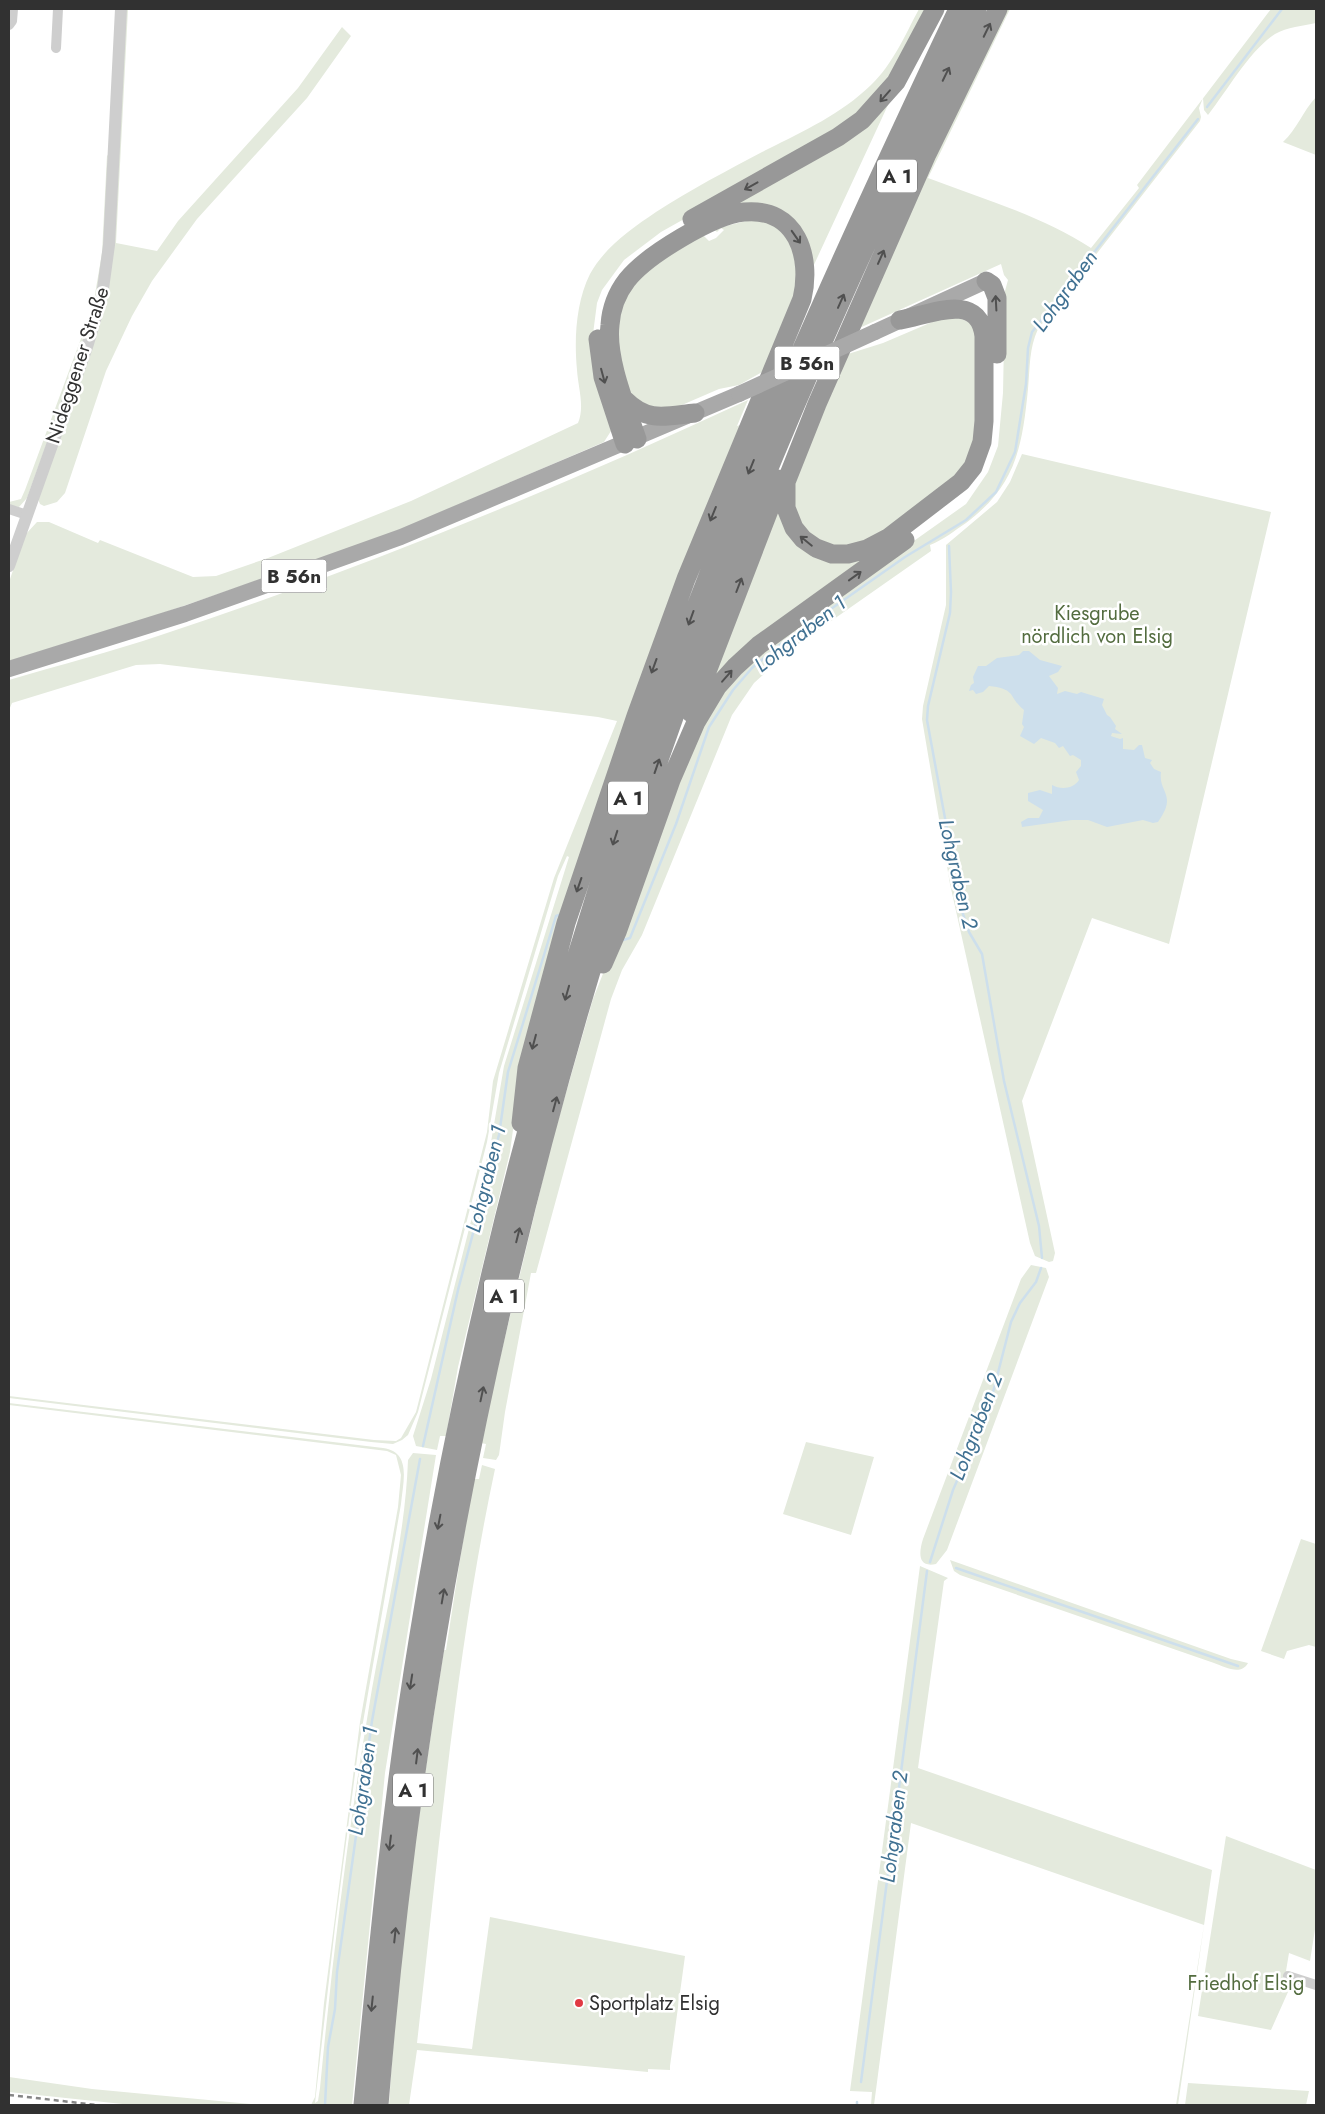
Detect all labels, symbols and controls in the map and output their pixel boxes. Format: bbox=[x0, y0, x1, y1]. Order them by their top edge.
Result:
one-way arrow bbox=[982, 23, 992, 38]
one-way arrow bbox=[942, 67, 951, 82]
one-way arrow bbox=[879, 90, 891, 103]
road number: A 1 bbox=[877, 160, 917, 192]
one-way arrow bbox=[743, 181, 758, 191]
one-way arrow bbox=[791, 230, 801, 244]
water label: Lohgraben bbox=[1025, 244, 1105, 338]
one-way arrow bbox=[877, 250, 887, 265]
street label: Nideggener Straße bbox=[39, 283, 116, 447]
one-way arrow bbox=[837, 294, 847, 309]
one-way arrow bbox=[992, 296, 1001, 312]
road number: B 56n bbox=[774, 346, 840, 379]
one-way arrow bbox=[599, 367, 609, 383]
one-way arrow bbox=[746, 459, 755, 474]
one-way arrow bbox=[707, 506, 717, 521]
one-way arrow bbox=[800, 535, 813, 546]
road number: B 56n bbox=[262, 560, 326, 592]
one-way arrow bbox=[848, 571, 862, 581]
one-way arrow bbox=[735, 578, 744, 593]
water label: Lohgraben 1 bbox=[748, 588, 852, 680]
park label: Kiesgrube nördlich von Elsig bbox=[1021, 599, 1173, 651]
one-way arrow bbox=[686, 610, 695, 625]
one-way arrow bbox=[649, 657, 658, 673]
one-way arrow bbox=[721, 669, 733, 682]
one-way arrow bbox=[653, 759, 662, 774]
road number: A 1 bbox=[608, 781, 648, 814]
water label: Lohgraben 2 bbox=[931, 816, 985, 932]
one-way arrow bbox=[609, 829, 619, 845]
one-way arrow bbox=[574, 877, 583, 893]
one-way arrow bbox=[561, 984, 571, 1000]
one-way arrow bbox=[529, 1033, 538, 1049]
one-way arrow bbox=[550, 1097, 560, 1113]
water label: Lohgraben 1 bbox=[458, 1122, 514, 1236]
one-way arrow bbox=[514, 1228, 524, 1244]
road number: A 1 bbox=[484, 1280, 524, 1312]
water label: Lohgraben 2 bbox=[942, 1369, 1010, 1485]
one-way arrow bbox=[478, 1386, 487, 1402]
one-way arrow bbox=[434, 1513, 444, 1529]
one-way arrow bbox=[438, 1588, 448, 1604]
one-way arrow bbox=[406, 1674, 416, 1690]
water label: Lohgraben 1 bbox=[341, 1725, 385, 1837]
one-way arrow bbox=[413, 1748, 423, 1764]
water label: Lohgraben 2 bbox=[872, 1769, 916, 1884]
road number: A 1 bbox=[393, 1774, 433, 1806]
one-way arrow bbox=[385, 1835, 395, 1851]
one-way arrow bbox=[390, 1927, 400, 1943]
park label: Friedhof Elsig bbox=[1188, 1969, 1304, 1998]
place label: Sportplatz Elsig bbox=[589, 1989, 720, 2018]
one-way arrow bbox=[367, 1996, 377, 2012]
marker: Sportplatz Elsig bbox=[573, 1997, 585, 2009]

